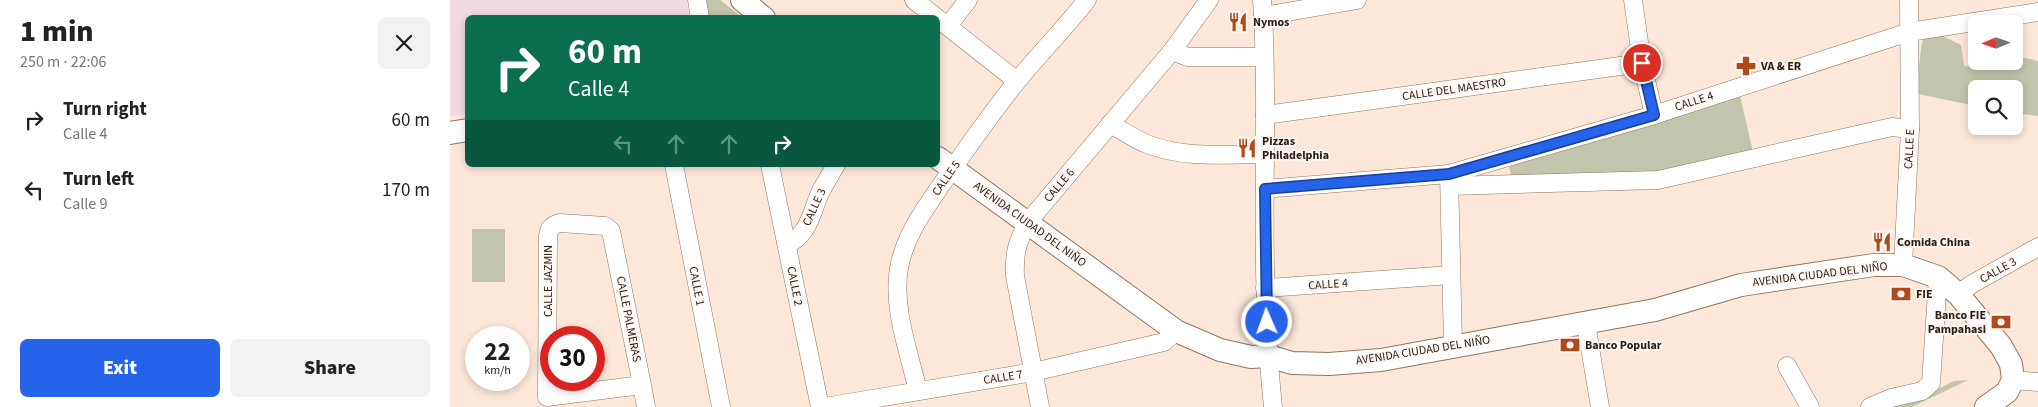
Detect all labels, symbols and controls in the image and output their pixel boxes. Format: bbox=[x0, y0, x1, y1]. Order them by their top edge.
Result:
text: 1 min bbox=[20, 10, 94, 53]
restaurant icon: Nymos bbox=[1227, 11, 1249, 33]
place label: Nymos bbox=[1253, 14, 1289, 31]
north arrow bbox=[1968, 15, 2022, 70]
map controls bbox=[1968, 15, 2023, 135]
button: close bbox=[378, 17, 430, 69]
text: 60 m bbox=[568, 27, 642, 77]
icon: right bbox=[485, 35, 550, 100]
pin bbox=[1621, 42, 1663, 84]
icon: arrive bbox=[1628, 49, 1656, 77]
text: 250 m · 22:06 bbox=[20, 51, 107, 73]
pharmacy icon: VA & ER bbox=[1735, 55, 1757, 77]
place label: VA & ER bbox=[1760, 58, 1802, 75]
text: Calle 4 bbox=[568, 73, 629, 105]
street label: CALLE DEL MAESTRO bbox=[1401, 74, 1507, 105]
button: search bbox=[1968, 80, 2023, 135]
street label: CALLE 4 bbox=[1673, 87, 1716, 116]
text: Turn right bbox=[63, 96, 147, 123]
icon: right bbox=[20, 106, 48, 134]
text: 60 m bbox=[392, 107, 430, 134]
text: Calle 4 bbox=[63, 123, 107, 145]
street label: CALLE E bbox=[1900, 129, 1919, 169]
icon: left bbox=[609, 130, 637, 158]
icon: ahead bbox=[662, 130, 690, 158]
icon: ahead bbox=[715, 130, 743, 158]
icon: right bbox=[768, 130, 796, 158]
place label: Pizzas Philadelphia bbox=[1262, 133, 1329, 164]
restaurant icon: Pizzas Philadelphia bbox=[1236, 137, 1258, 159]
street label: CALLE 5 bbox=[928, 157, 965, 199]
street label: CALLE 6 bbox=[1040, 165, 1079, 206]
text: Turn left bbox=[63, 166, 134, 193]
icon: left bbox=[20, 176, 48, 204]
text: 170 m bbox=[382, 177, 430, 204]
street label: AVENIDA CIUDAD DEL NIÑO bbox=[970, 178, 1090, 271]
street label: CALLE 3 bbox=[798, 186, 831, 229]
text: Calle 9 bbox=[63, 193, 107, 215]
restaurant icon: Comida China bbox=[1871, 231, 1893, 253]
place label: Comida China bbox=[1897, 234, 1970, 251]
street label: CALLE JAZMIN bbox=[540, 245, 557, 317]
street label: CALLE 3 bbox=[1977, 253, 2020, 288]
street label: AVENIDA CIUDAD DEL NIÑO bbox=[1752, 258, 1889, 291]
street label: CALLE 1 bbox=[684, 265, 709, 307]
street label: CALLE 2 bbox=[782, 265, 807, 307]
street label: CALLE PALMERAS bbox=[612, 275, 645, 363]
street label: CALLE 4 bbox=[1308, 275, 1348, 294]
bank icon: FIE bbox=[1890, 283, 1912, 305]
place label: FIE bbox=[1916, 286, 1932, 303]
position arrow bbox=[1240, 295, 1292, 347]
place label: Banco FIE Pampahasi bbox=[1928, 307, 1986, 338]
bank icon: Banco FIE Pampahasi bbox=[1990, 311, 2012, 333]
speed limit sign: 30 bbox=[540, 326, 605, 391]
street label: AVENIDA CIUDAD DEL NIÑO bbox=[1355, 331, 1492, 370]
text: 22 bbox=[484, 334, 511, 370]
bank icon: Banco Popular bbox=[1559, 334, 1581, 356]
place label: Banco Popular bbox=[1585, 337, 1662, 354]
button: Exit bbox=[20, 339, 220, 397]
button: Share bbox=[230, 339, 430, 397]
text: km/h bbox=[484, 362, 511, 379]
street label: CALLE 7 bbox=[982, 366, 1024, 389]

